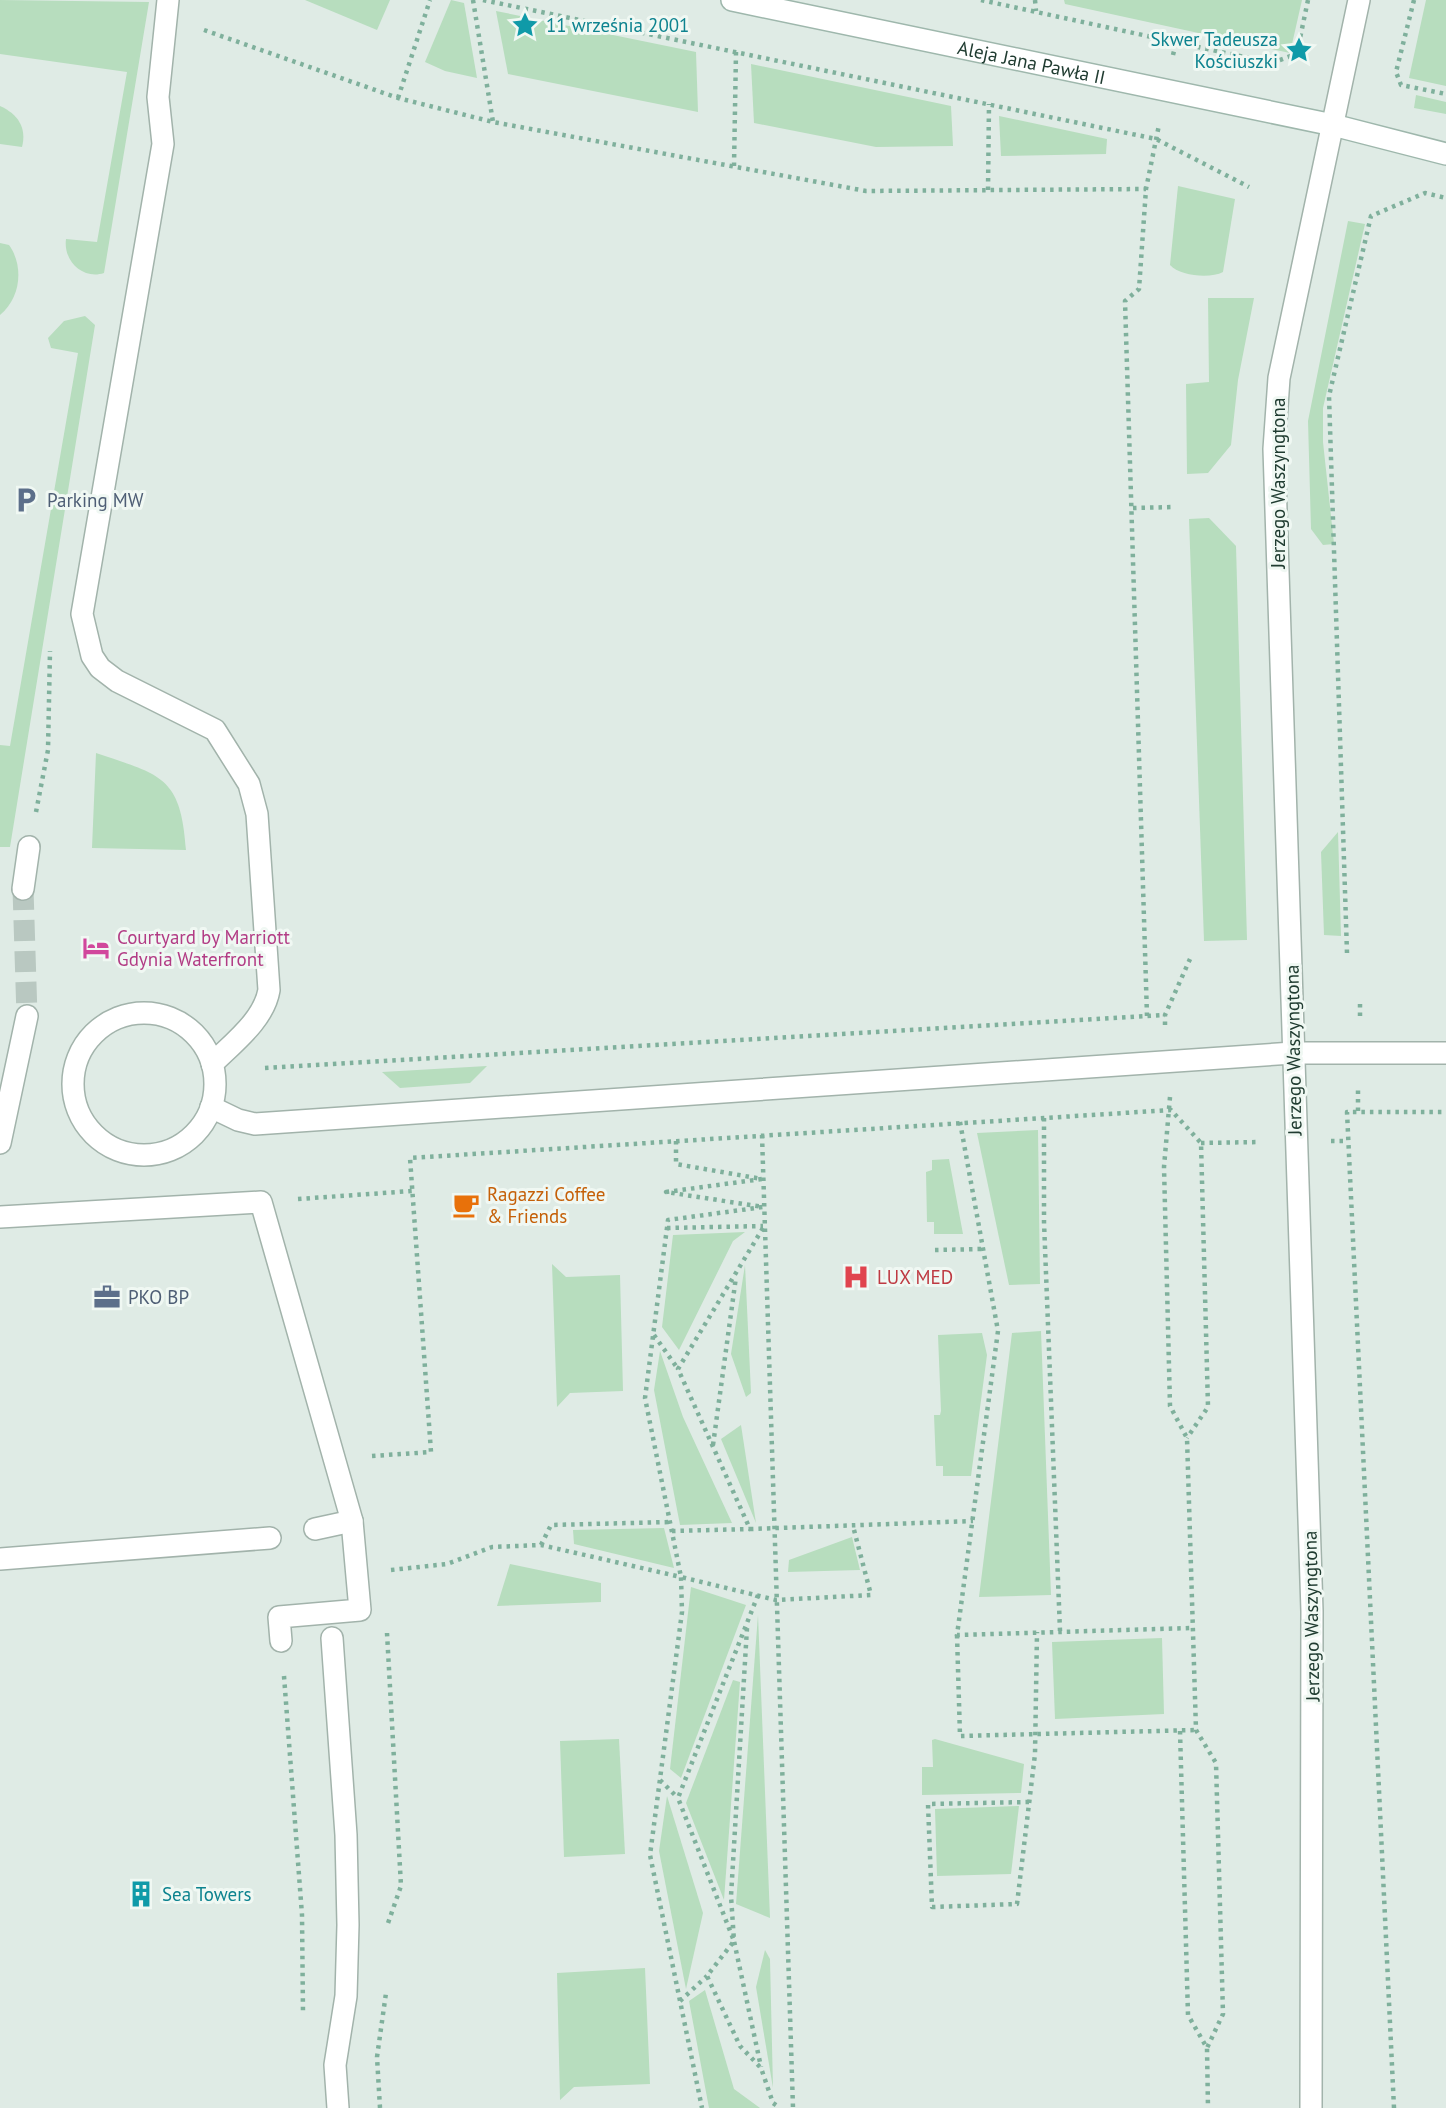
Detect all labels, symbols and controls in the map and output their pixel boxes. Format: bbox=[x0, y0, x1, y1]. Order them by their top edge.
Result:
place icon: 11 września 2001 bbox=[510, 10, 540, 40]
place label: 11 września 2001 bbox=[546, 13, 689, 37]
place label: Skwer Tadeusza Kościuszki bbox=[1150, 27, 1278, 73]
street label: Aleja Jana Pawła II bbox=[956, 35, 1108, 89]
place icon: Skwer Tadeusza Kościuszki bbox=[1284, 35, 1314, 65]
street label: Jerzego Waszyngtona bbox=[1266, 398, 1290, 569]
parking icon: Parking MW bbox=[11, 485, 41, 515]
place label: Parking MW bbox=[47, 488, 144, 512]
place label: Courtyard by Marriott Gdynia Waterfront bbox=[117, 925, 290, 971]
hotel icon: Courtyard by Marriott Gdynia Waterfront bbox=[81, 933, 111, 963]
street label: Jerzego Waszyngtona bbox=[1280, 964, 1307, 1137]
place label: Ragazzi Coffee & Friends bbox=[487, 1182, 605, 1228]
cafe icon: Ragazzi Coffee & Friends bbox=[451, 1190, 481, 1220]
hospital icon: LUX MED bbox=[841, 1262, 871, 1292]
place label: LUX MED bbox=[877, 1265, 953, 1289]
office icon: PKO BP bbox=[92, 1282, 122, 1312]
place label: PKO BP bbox=[128, 1285, 189, 1309]
street label: Jerzego Waszyngtona bbox=[1298, 1530, 1325, 1703]
building icon: Sea Towers bbox=[126, 1879, 156, 1909]
place label: Sea Towers bbox=[162, 1882, 252, 1906]

